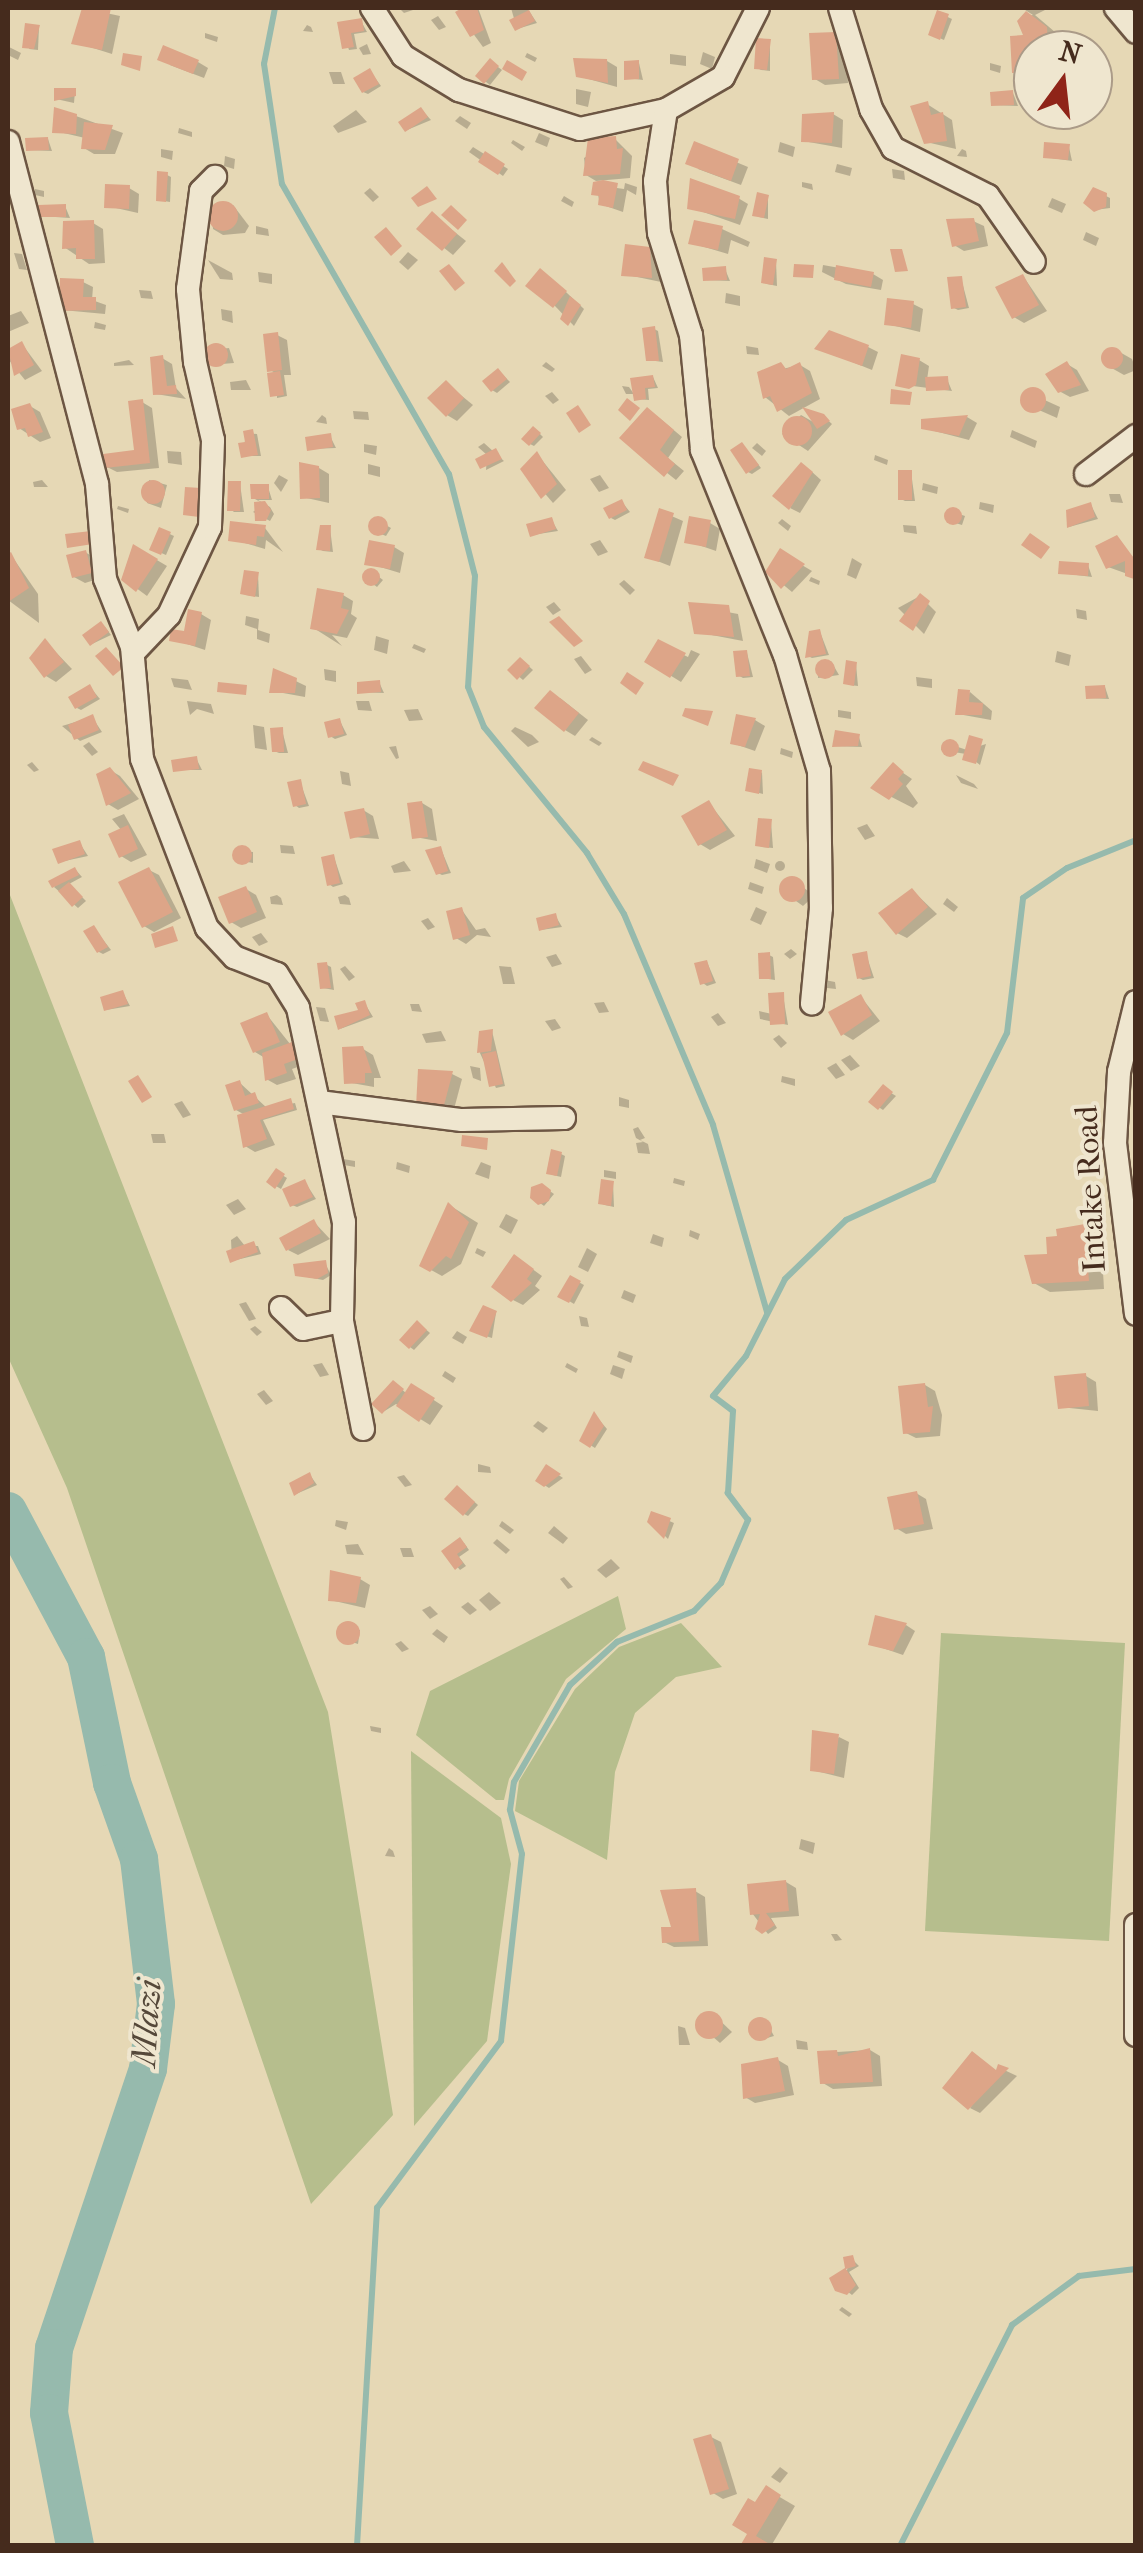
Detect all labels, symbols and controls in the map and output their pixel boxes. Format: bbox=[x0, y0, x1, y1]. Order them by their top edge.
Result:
north arrow bbox=[1013, 30, 1113, 130]
text: N bbox=[1056, 34, 1085, 71]
street label: Intake Road bbox=[1067, 1105, 1115, 1273]
water label: Mlazi bbox=[123, 1978, 171, 2068]

